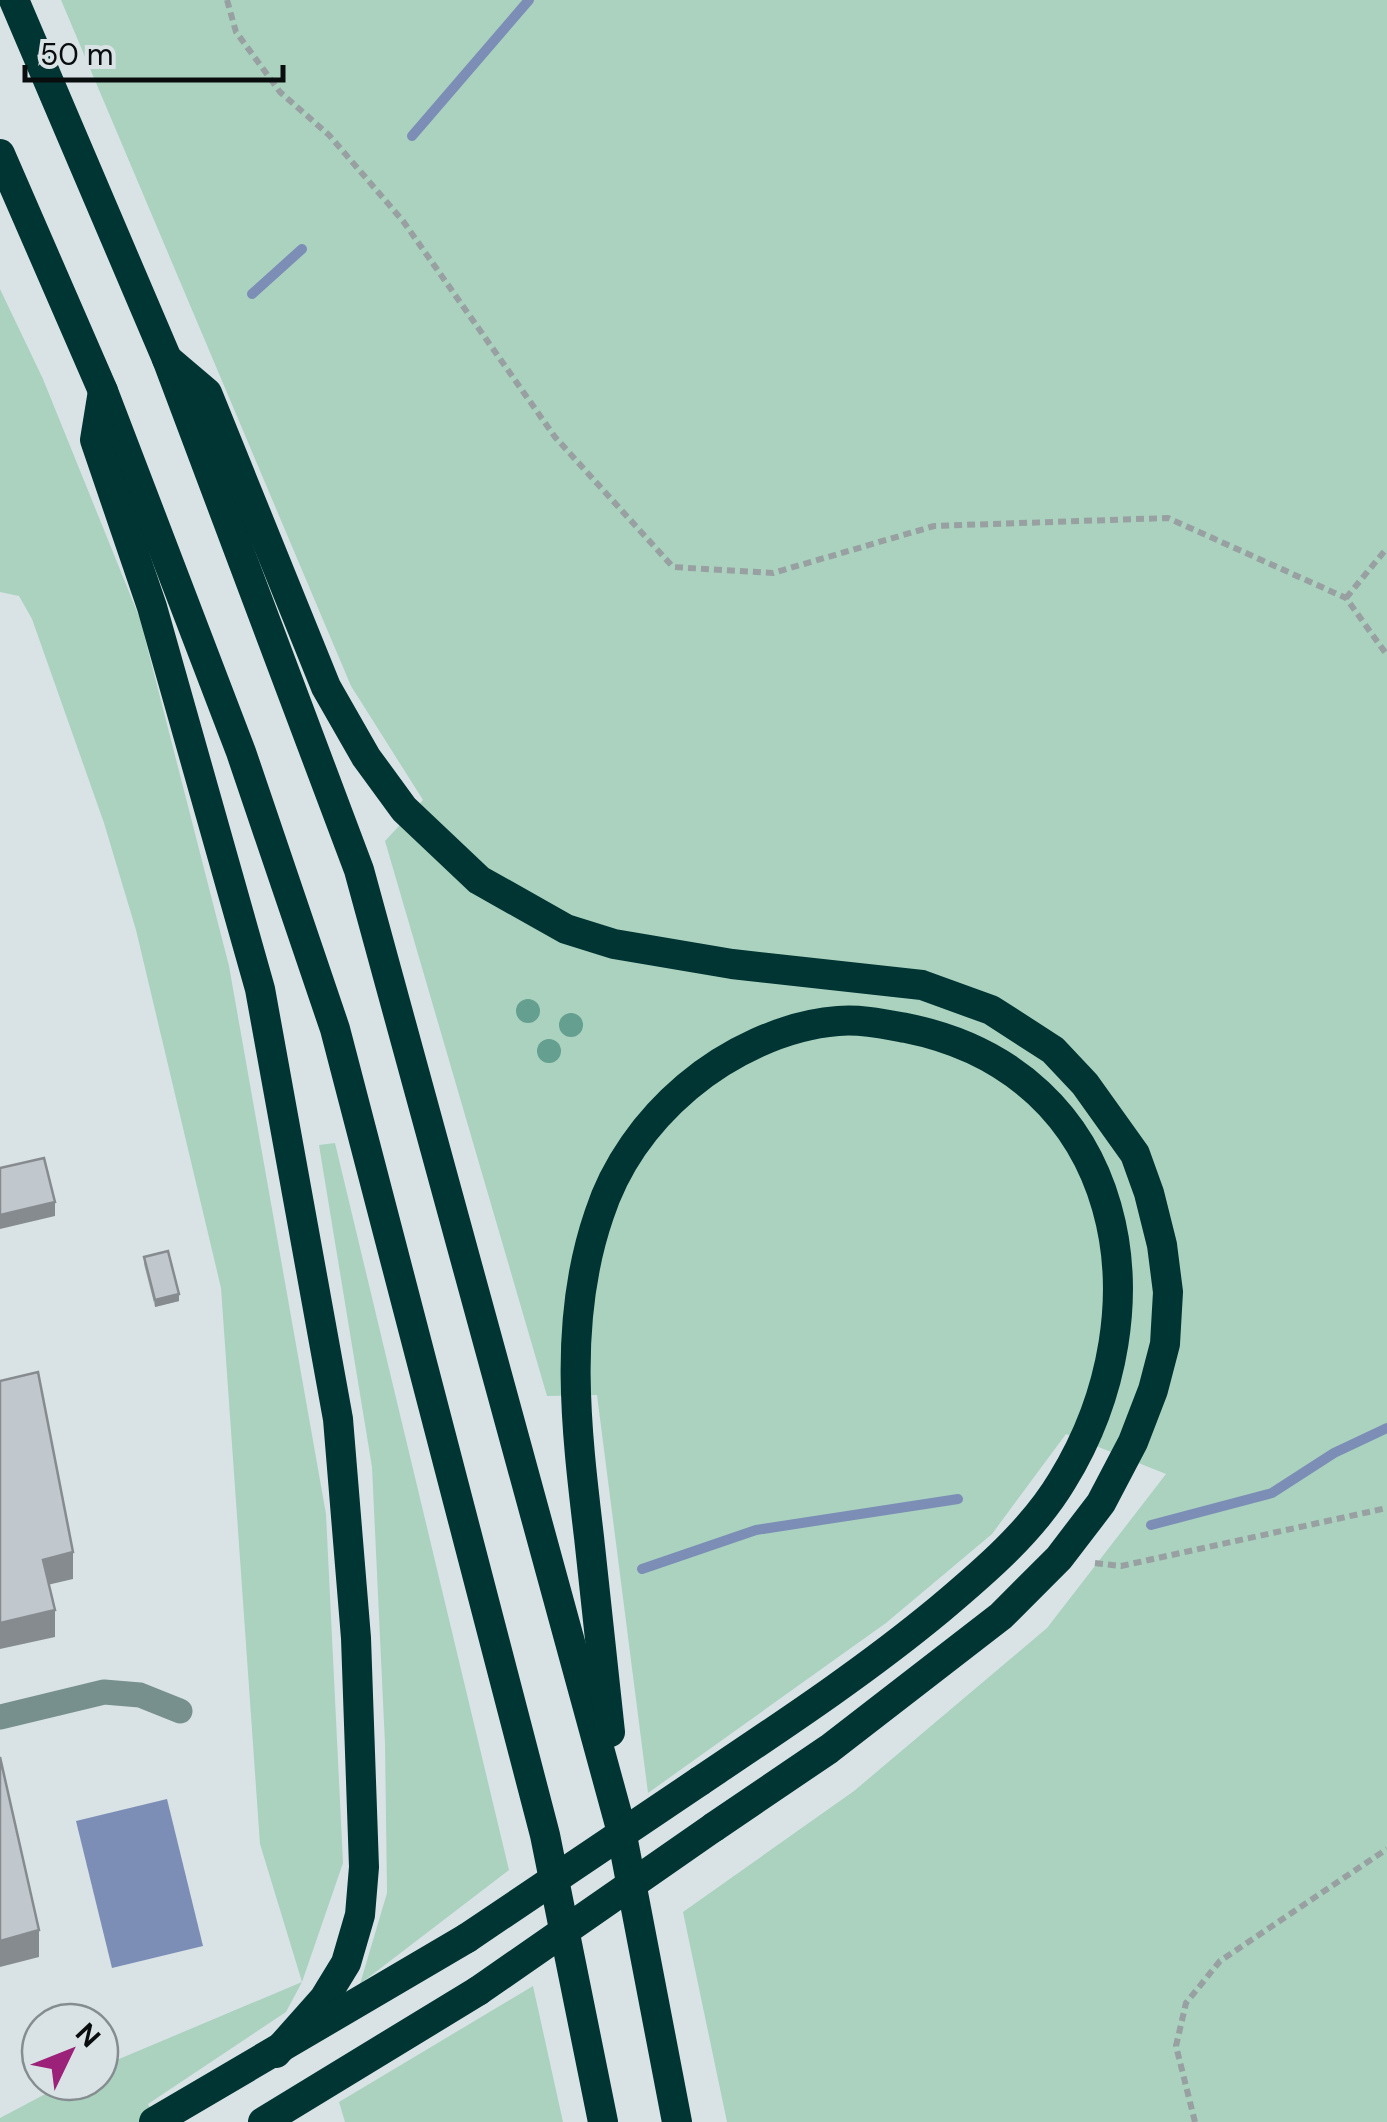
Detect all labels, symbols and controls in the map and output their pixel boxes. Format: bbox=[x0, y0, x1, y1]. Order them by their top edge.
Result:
scale bar bbox=[25, 20, 282, 82]
text: 50 m bbox=[40, 35, 114, 74]
north arrow bbox=[20, 2002, 120, 2102]
text: N bbox=[67, 2015, 108, 2055]

